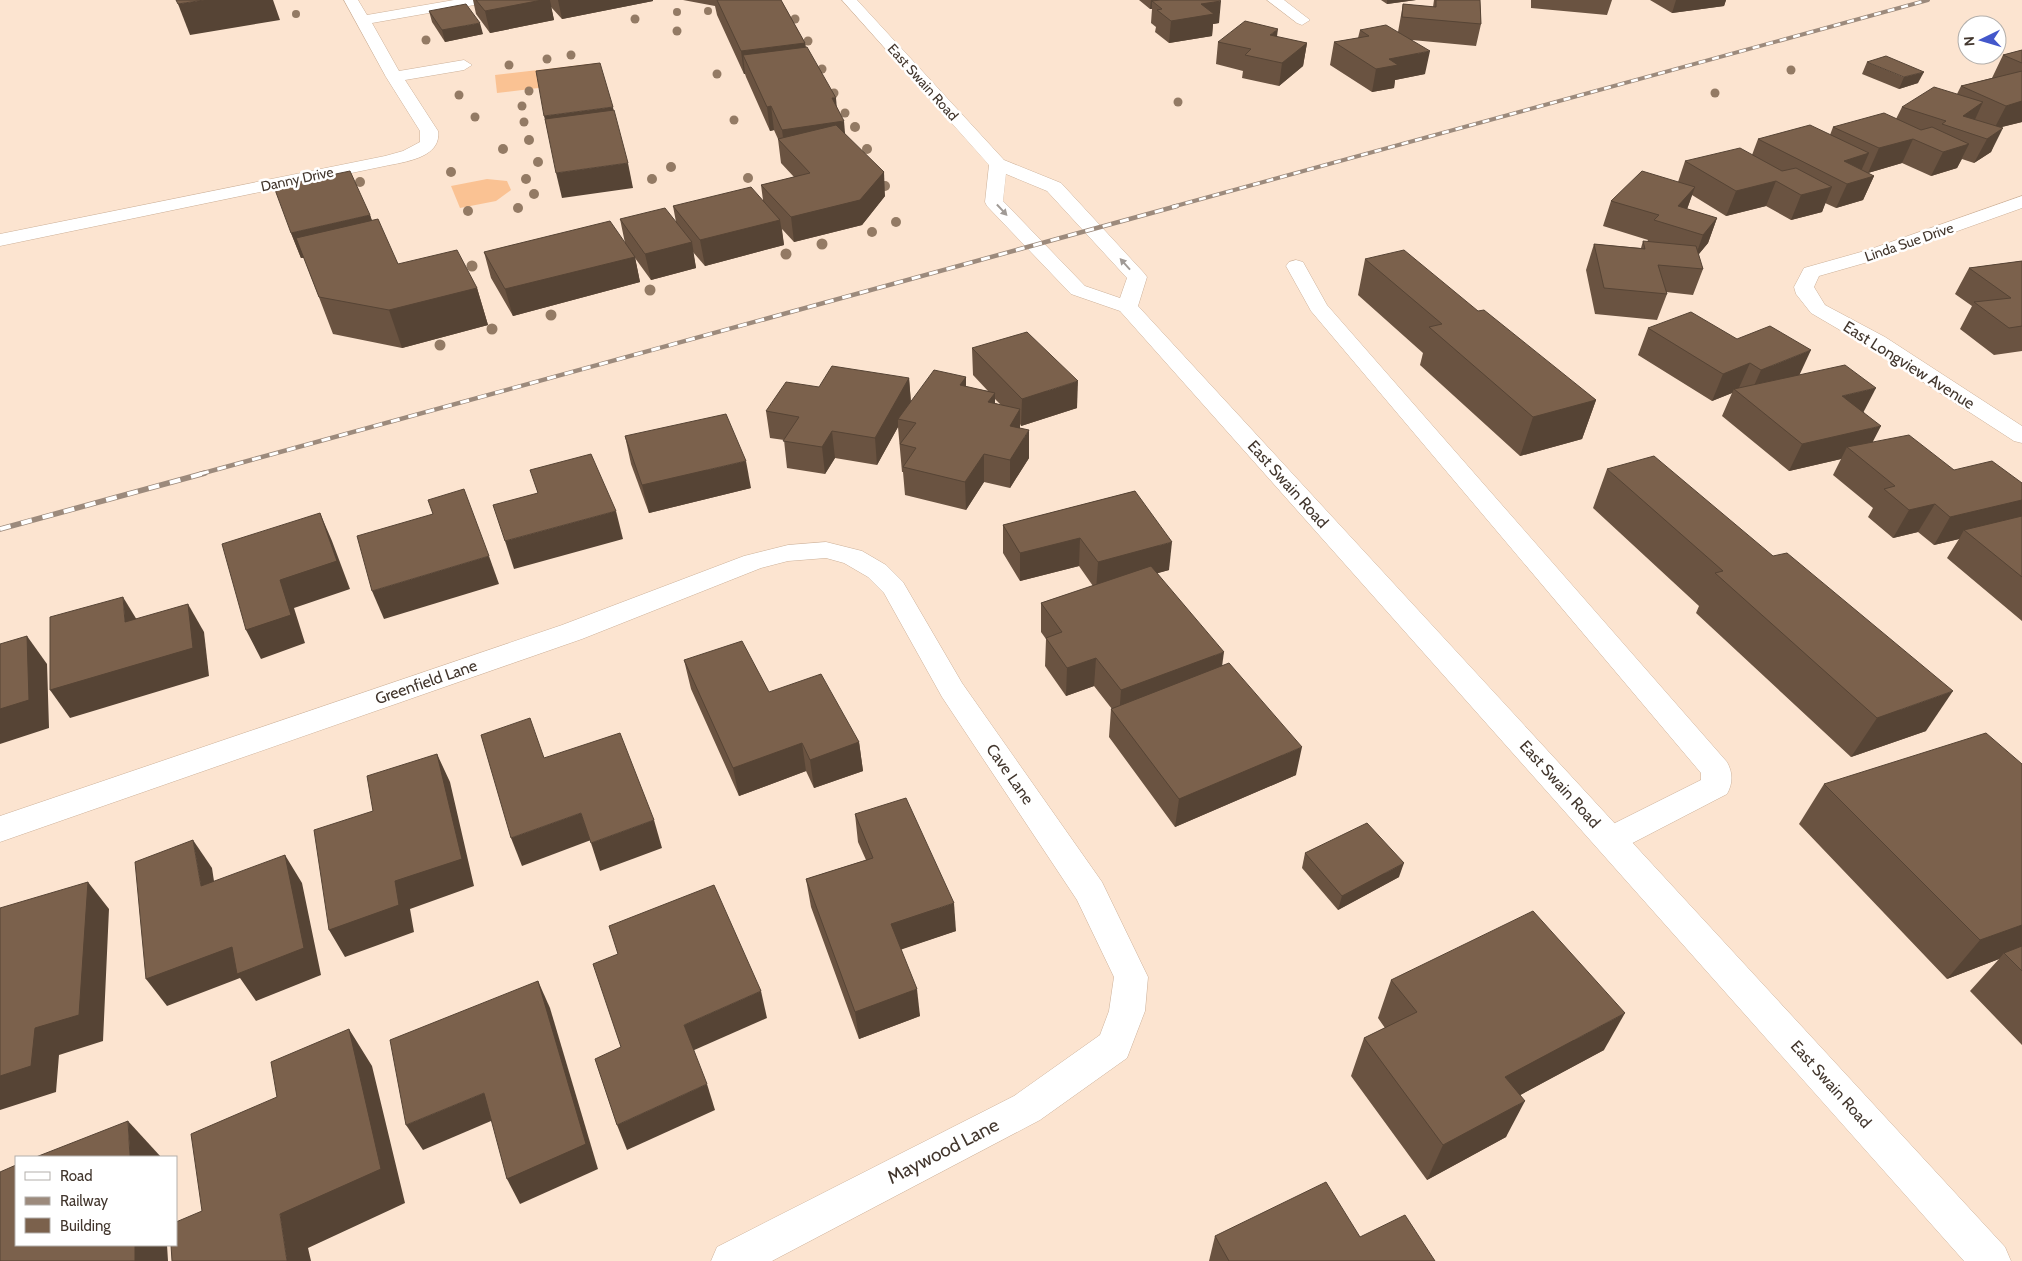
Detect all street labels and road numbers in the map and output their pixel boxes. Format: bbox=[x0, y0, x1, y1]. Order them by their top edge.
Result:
street label: East Swain Road bbox=[884, 40, 962, 124]
street label: Danny Drive bbox=[259, 163, 335, 195]
street label: Linda Sue Drive bbox=[1862, 218, 1956, 266]
street label: East Longview Avenue bbox=[1840, 317, 1978, 413]
street label: East Swain Road bbox=[1244, 436, 1332, 532]
street label: Greenfield Lane bbox=[372, 656, 480, 708]
street label: East Swain Road bbox=[1516, 736, 1604, 832]
street label: Cave Lane bbox=[982, 740, 1038, 808]
street label: East Swain Road bbox=[1787, 1036, 1875, 1132]
street label: Maywood Lane bbox=[883, 1113, 1003, 1189]

